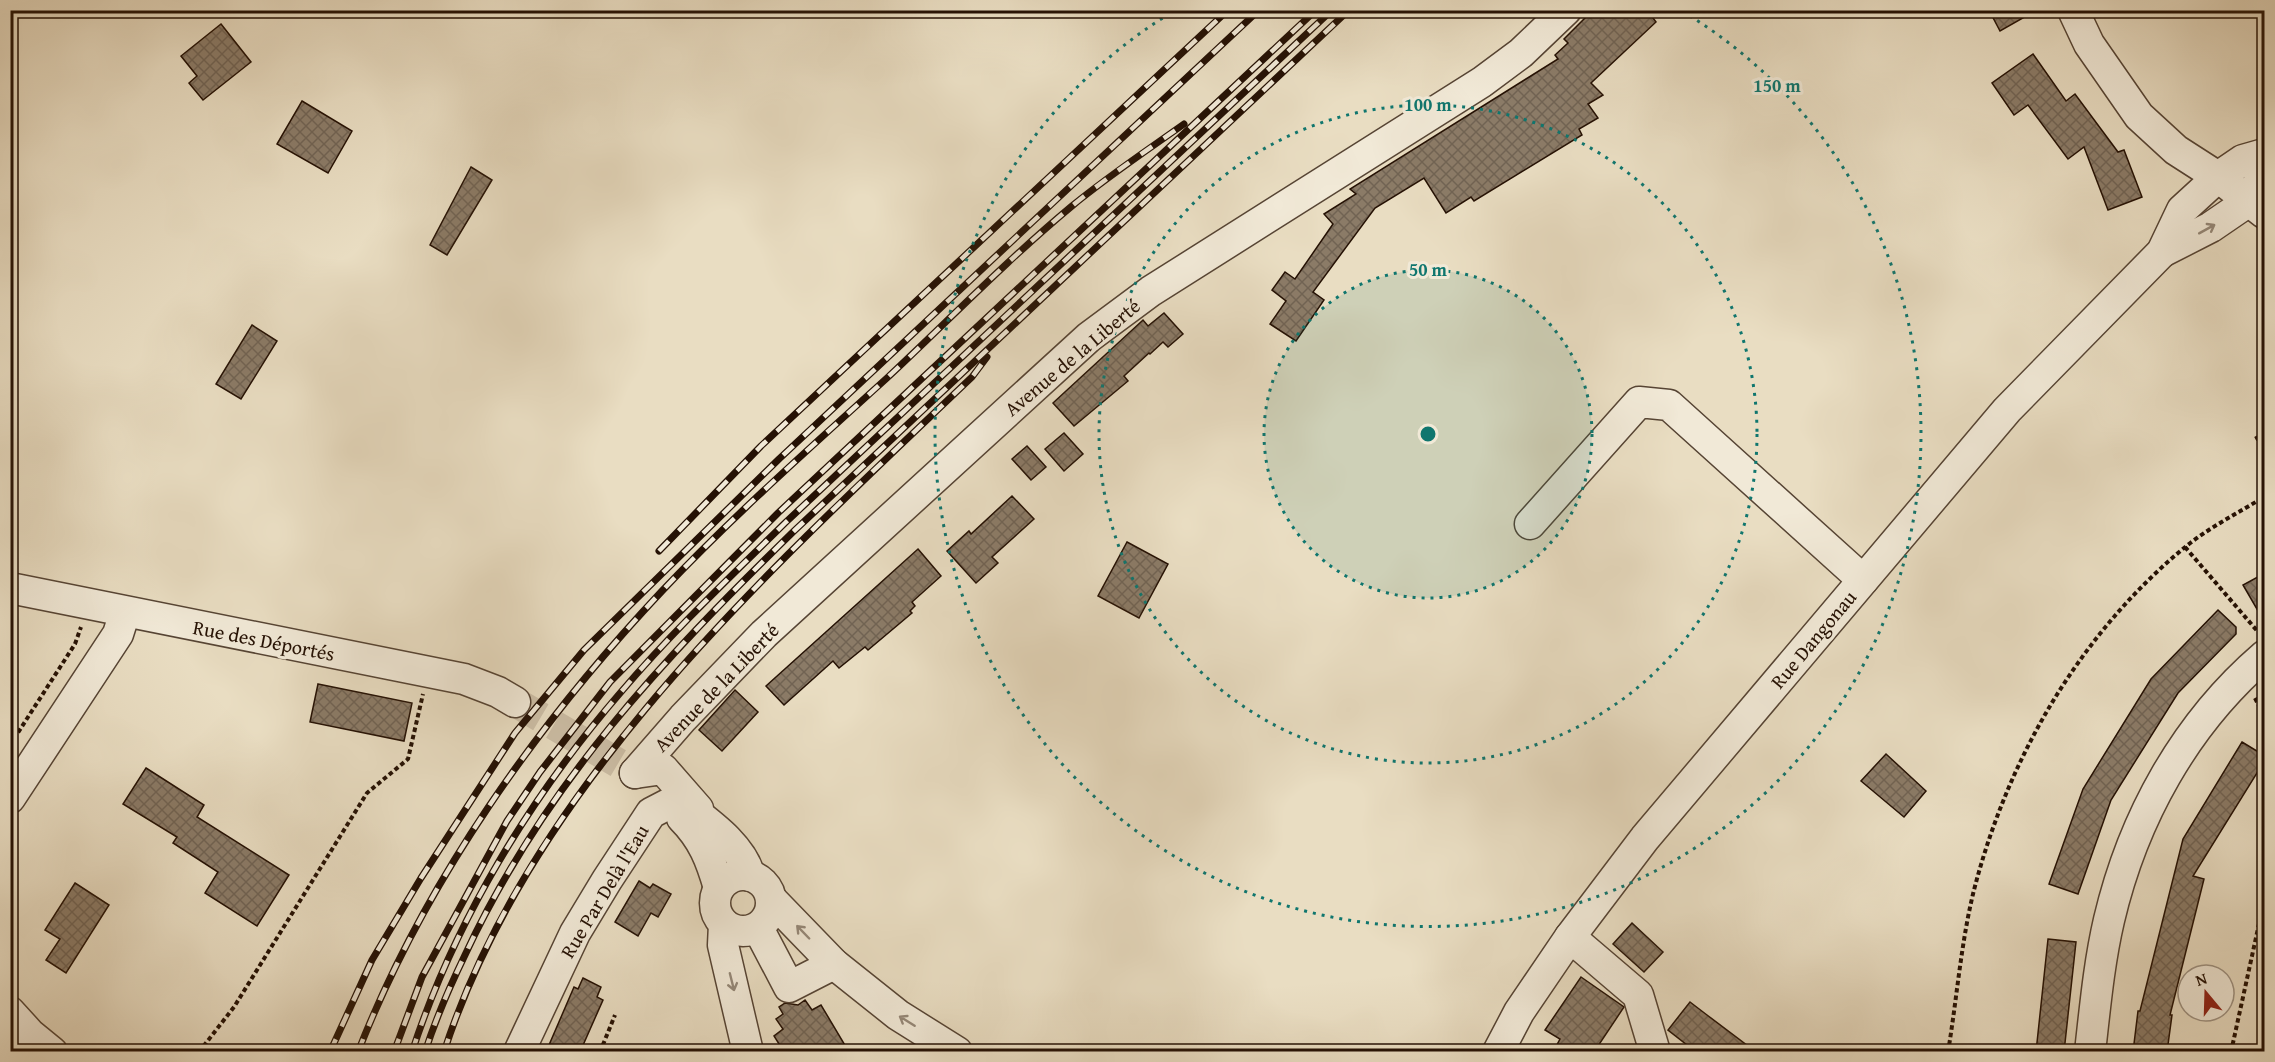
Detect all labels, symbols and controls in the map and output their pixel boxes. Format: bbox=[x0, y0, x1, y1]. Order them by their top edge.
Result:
text: 150 m bbox=[1753, 72, 1801, 99]
text: 100 m bbox=[1404, 91, 1452, 118]
one-way arrow bbox=[2197, 223, 2215, 234]
text: 50 m bbox=[1409, 256, 1448, 283]
street label: Avenue de la Liberté bbox=[998, 291, 1146, 423]
centre of rings bbox=[1418, 424, 1438, 444]
street label: Rue Dangonau bbox=[1763, 583, 1863, 695]
street label: Rue des Déportés bbox=[191, 612, 337, 668]
street label: Avenue de la Liberté bbox=[647, 616, 785, 758]
street label: Rue Par Delà l'Eau bbox=[553, 819, 655, 963]
one-way arrow bbox=[795, 925, 810, 940]
north arrow bbox=[2176, 963, 2236, 1023]
text: N bbox=[2192, 966, 2210, 992]
one-way arrow bbox=[726, 972, 738, 991]
one-way arrow bbox=[899, 1014, 916, 1026]

